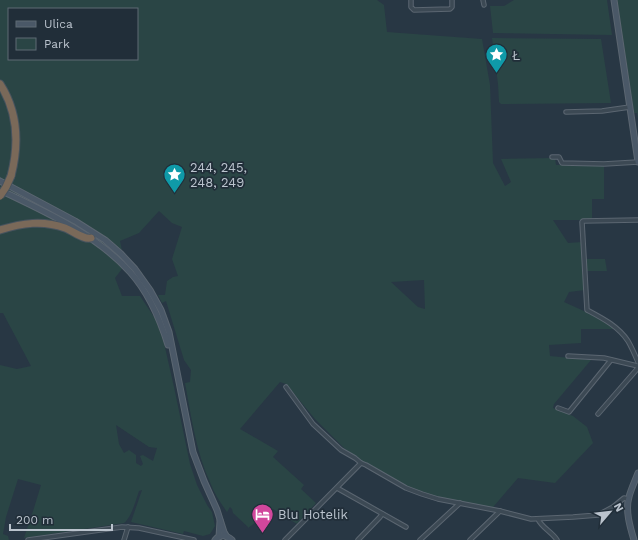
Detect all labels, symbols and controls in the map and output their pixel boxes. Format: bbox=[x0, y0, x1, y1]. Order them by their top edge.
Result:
legend bbox=[8, 8, 138, 60]
text: Ulica bbox=[44, 17, 73, 31]
text: Park bbox=[44, 37, 70, 51]
place icon: Ł bbox=[483, 42, 509, 75]
place label: Ł bbox=[512, 48, 520, 63]
place label: 244, 245, 248, 249 bbox=[190, 160, 247, 190]
place icon: 244, 245, 248, 249 bbox=[162, 161, 188, 194]
north arrow bbox=[590, 492, 630, 532]
hotel icon: Blu Hotelik bbox=[250, 501, 276, 534]
text: N bbox=[611, 501, 626, 514]
scale bar bbox=[10, 506, 112, 532]
place label: Blu Hotelik bbox=[278, 507, 348, 522]
text: 200 m bbox=[16, 513, 53, 527]

